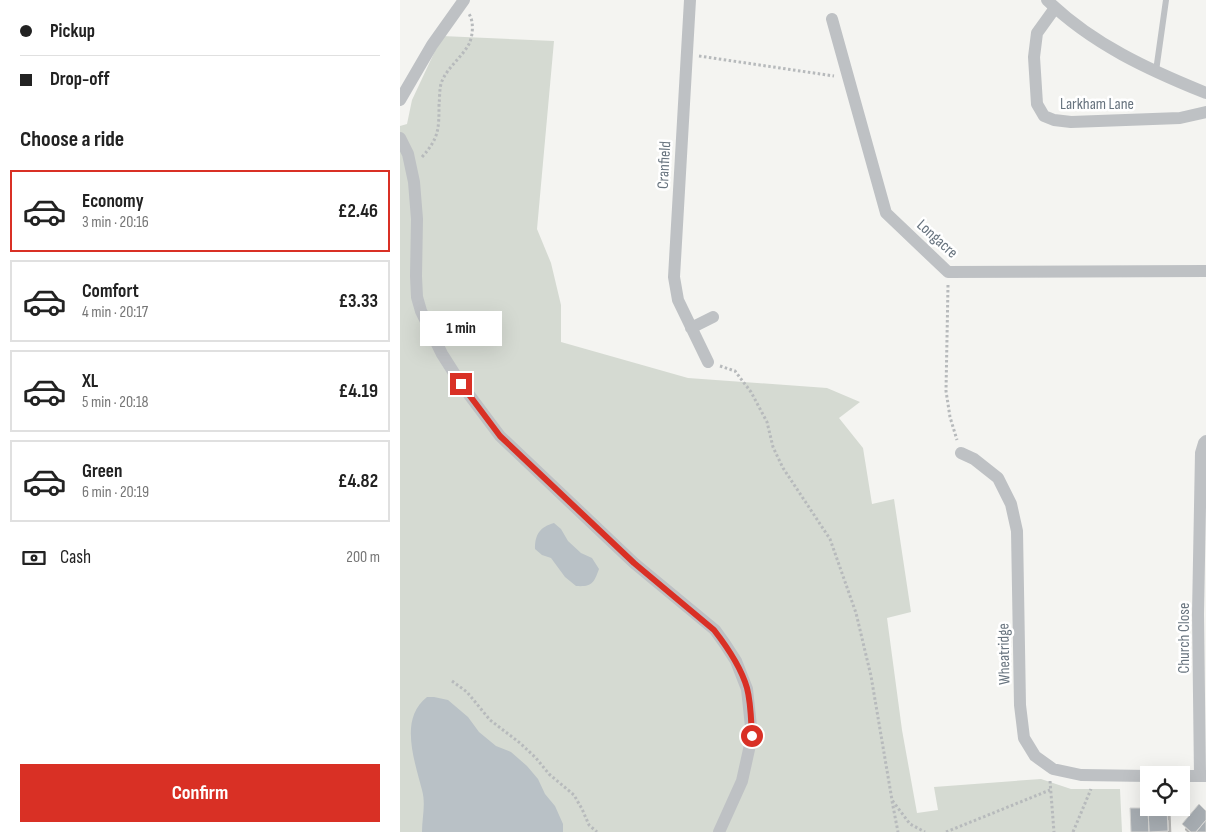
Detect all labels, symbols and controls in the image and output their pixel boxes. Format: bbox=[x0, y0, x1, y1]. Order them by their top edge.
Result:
text: Pickup bbox=[50, 20, 95, 43]
text: Drop-off bbox=[50, 68, 110, 91]
street label: Larkham Lane bbox=[1060, 95, 1134, 114]
text: Choose a ride bbox=[20, 126, 124, 153]
street label: Cranfield bbox=[654, 141, 675, 190]
icon: car bbox=[22, 189, 67, 234]
text: Economy bbox=[82, 190, 144, 213]
text: £2.46 bbox=[338, 200, 378, 223]
text: 3 min · 20:16 bbox=[82, 213, 149, 232]
street label: Longacre bbox=[913, 216, 961, 262]
icon: car bbox=[22, 279, 67, 324]
text: Comfort bbox=[82, 280, 139, 303]
text: £3.33 bbox=[338, 290, 378, 313]
text: 4 min · 20:17 bbox=[82, 303, 148, 322]
callout: 1 min bbox=[420, 312, 502, 346]
text: 1 min bbox=[446, 319, 476, 338]
icon: car bbox=[22, 369, 67, 414]
text: XL bbox=[82, 370, 98, 393]
route end bbox=[450, 373, 472, 395]
text: £4.19 bbox=[339, 380, 378, 403]
text: 5 min · 20:18 bbox=[82, 393, 149, 412]
icon: car bbox=[22, 459, 67, 504]
text: Green bbox=[82, 460, 122, 483]
text: £4.82 bbox=[338, 470, 378, 493]
text: 6 min · 20:19 bbox=[82, 483, 149, 502]
icon: cash bbox=[20, 544, 48, 572]
text: Cash bbox=[60, 546, 91, 569]
text: 200 m bbox=[346, 548, 380, 567]
street label: Church Close bbox=[1175, 603, 1194, 673]
street label: Wheatridge bbox=[994, 623, 1015, 685]
route start bbox=[741, 725, 763, 747]
button: Confirm bbox=[20, 764, 380, 822]
map controls bbox=[1140, 766, 1190, 816]
button: locate bbox=[1140, 766, 1190, 816]

